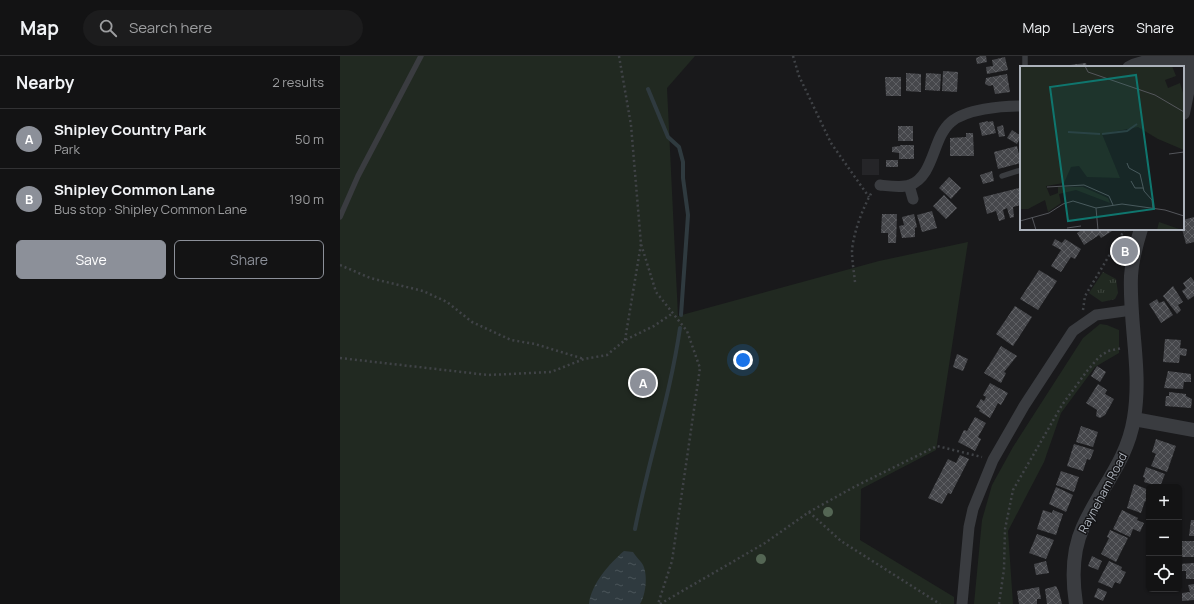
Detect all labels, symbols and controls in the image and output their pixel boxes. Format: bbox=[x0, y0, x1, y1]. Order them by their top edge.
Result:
search box bbox=[83, 10, 363, 46]
text: Map bbox=[20, 15, 59, 41]
icon: search bbox=[97, 17, 119, 39]
text: Search here bbox=[129, 17, 212, 38]
text: Map bbox=[1022, 18, 1050, 37]
text: Layers bbox=[1072, 18, 1114, 37]
text: Share bbox=[1136, 18, 1174, 37]
inset map bbox=[1020, 66, 1184, 230]
text: Nearby bbox=[16, 71, 74, 94]
text: 2 results bbox=[272, 73, 324, 91]
text: Shipley Country Park bbox=[54, 119, 206, 140]
text: A bbox=[25, 130, 33, 148]
text: 50 m bbox=[295, 130, 324, 148]
text: Park bbox=[54, 140, 80, 158]
text: Shipley Common Lane bbox=[54, 179, 215, 200]
text: B bbox=[25, 190, 33, 208]
text: 190 m bbox=[289, 190, 324, 208]
text: Bus stop · Shipley Common Lane bbox=[54, 200, 247, 218]
pin: B bbox=[1112, 236, 1138, 266]
button: Save bbox=[16, 240, 166, 279]
button: Share bbox=[174, 240, 324, 279]
your location bbox=[733, 350, 753, 370]
pin: A bbox=[630, 368, 656, 398]
street label: Rayneham Road bbox=[1074, 449, 1131, 536]
map controls bbox=[1146, 484, 1182, 592]
button: + bbox=[1146, 484, 1182, 520]
button: − bbox=[1146, 520, 1182, 556]
button: locate bbox=[1146, 556, 1182, 592]

